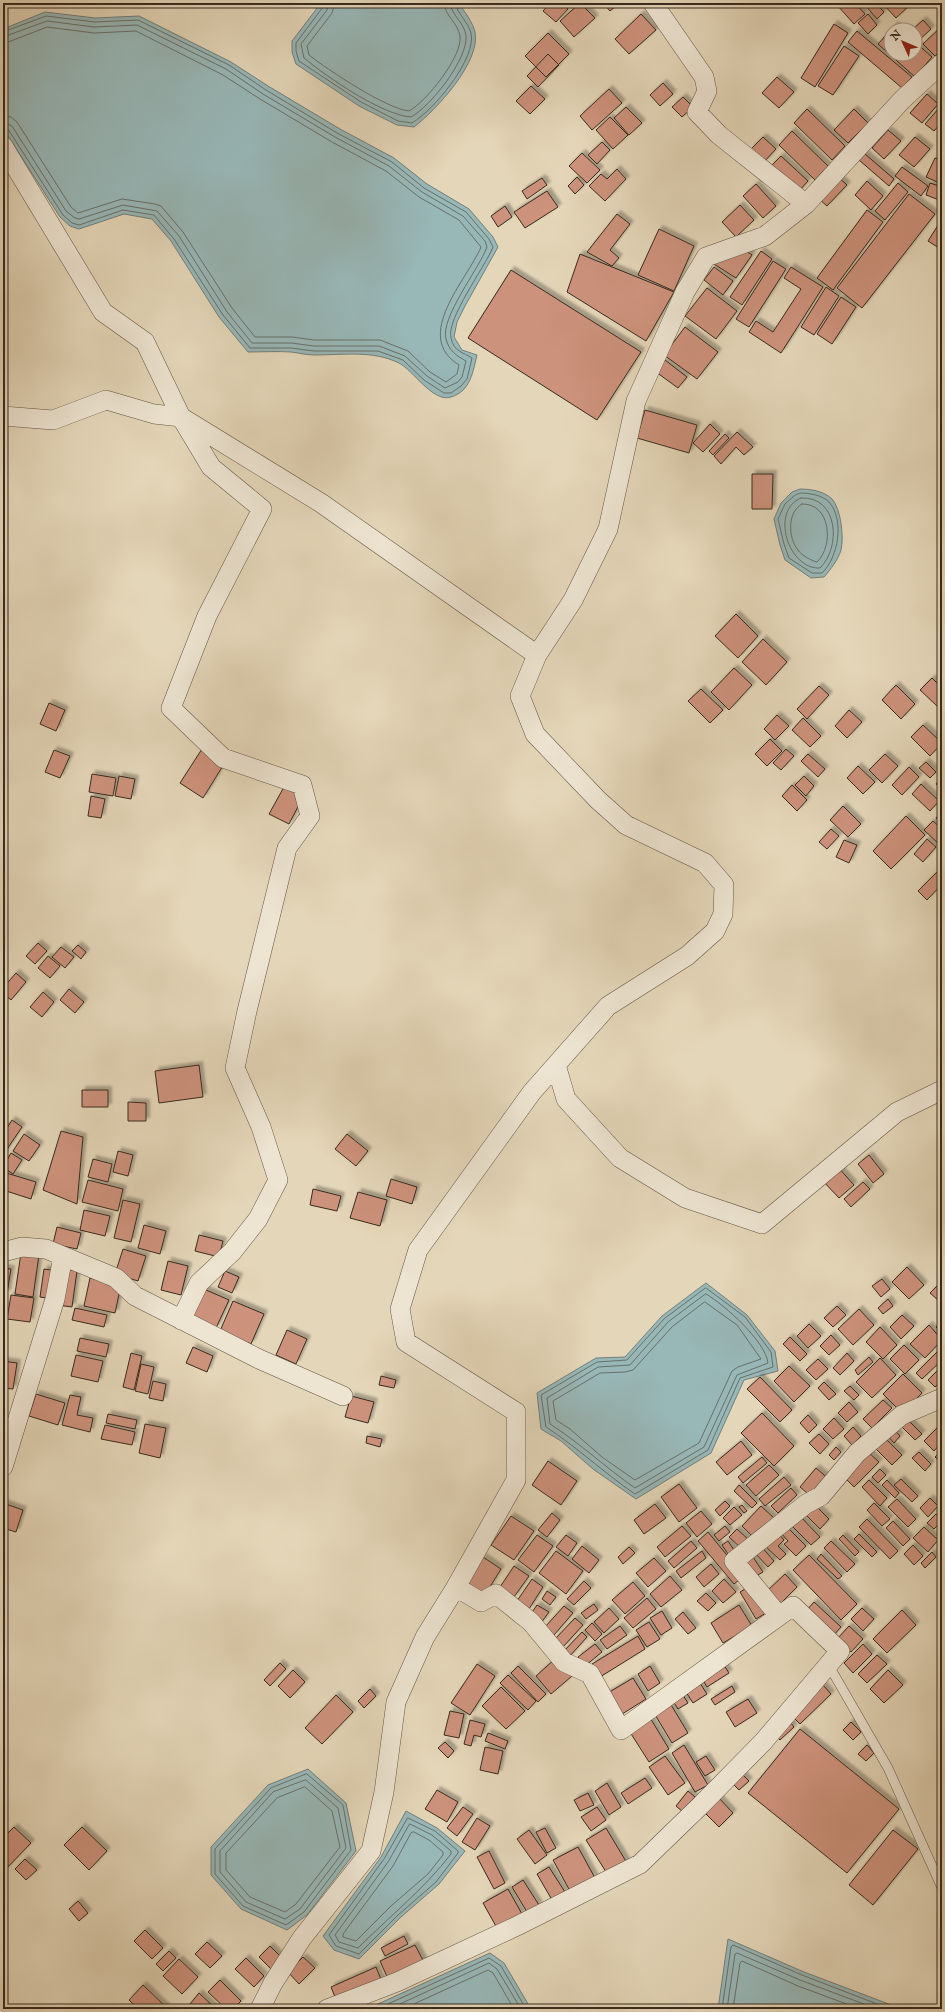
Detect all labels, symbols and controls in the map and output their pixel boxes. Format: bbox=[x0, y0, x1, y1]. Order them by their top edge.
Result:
north arrow bbox=[883, 22, 923, 62]
text: N bbox=[887, 27, 905, 45]

